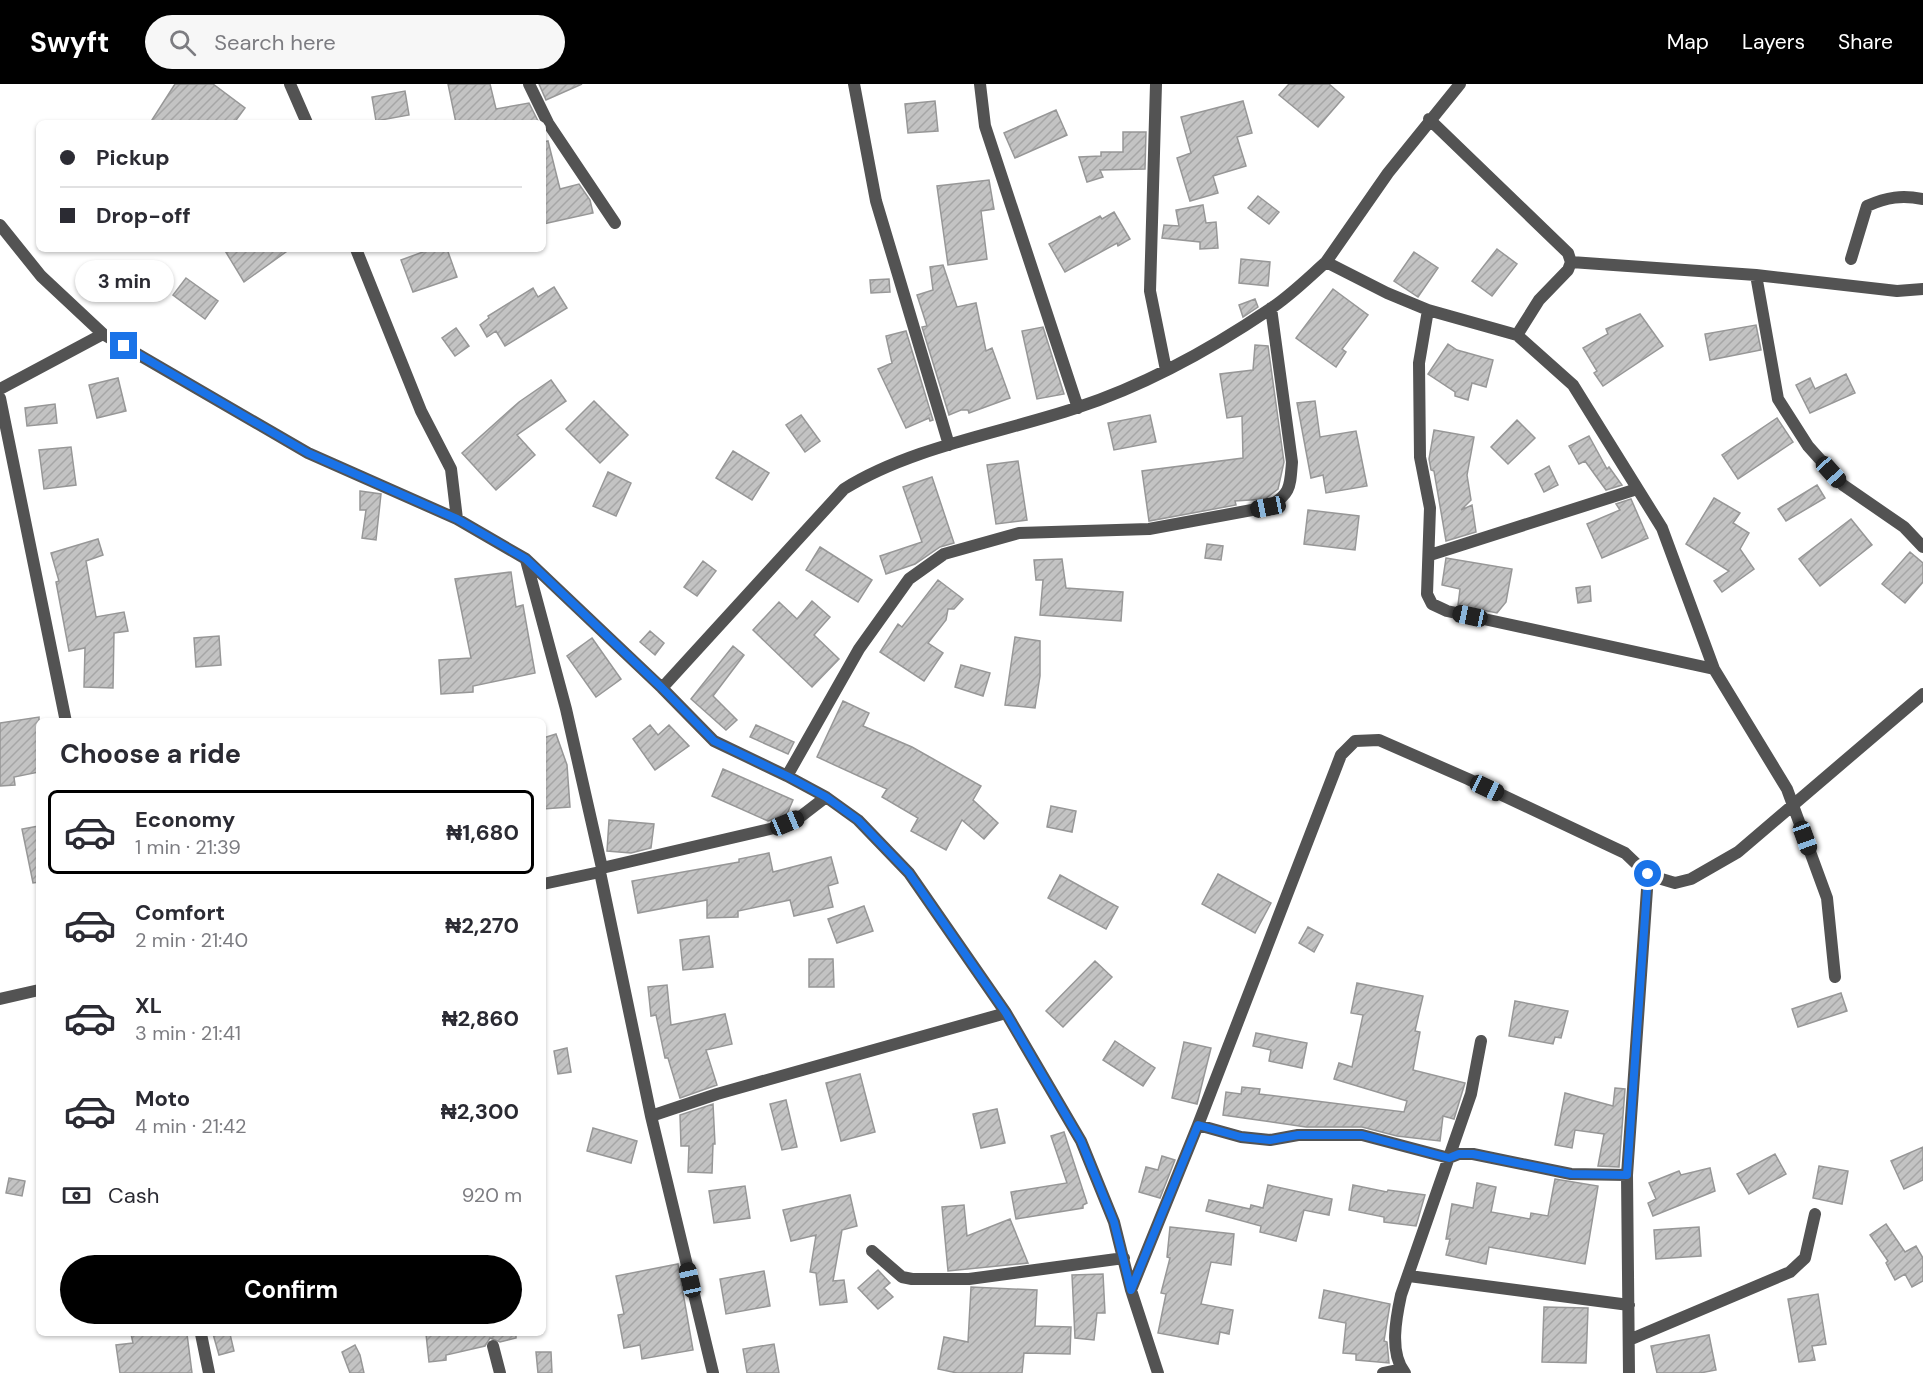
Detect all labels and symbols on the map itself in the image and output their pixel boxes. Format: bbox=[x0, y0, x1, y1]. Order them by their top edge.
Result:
callout: 3 min bbox=[74, 259, 174, 301]
route end bbox=[110, 332, 137, 359]
car bbox=[1812, 453, 1850, 491]
car bbox=[1249, 495, 1287, 519]
car bbox=[1451, 603, 1489, 629]
car bbox=[1467, 772, 1507, 804]
car bbox=[767, 808, 807, 838]
car bbox=[1790, 818, 1820, 858]
route start bbox=[1634, 860, 1661, 887]
car bbox=[677, 1260, 703, 1300]

